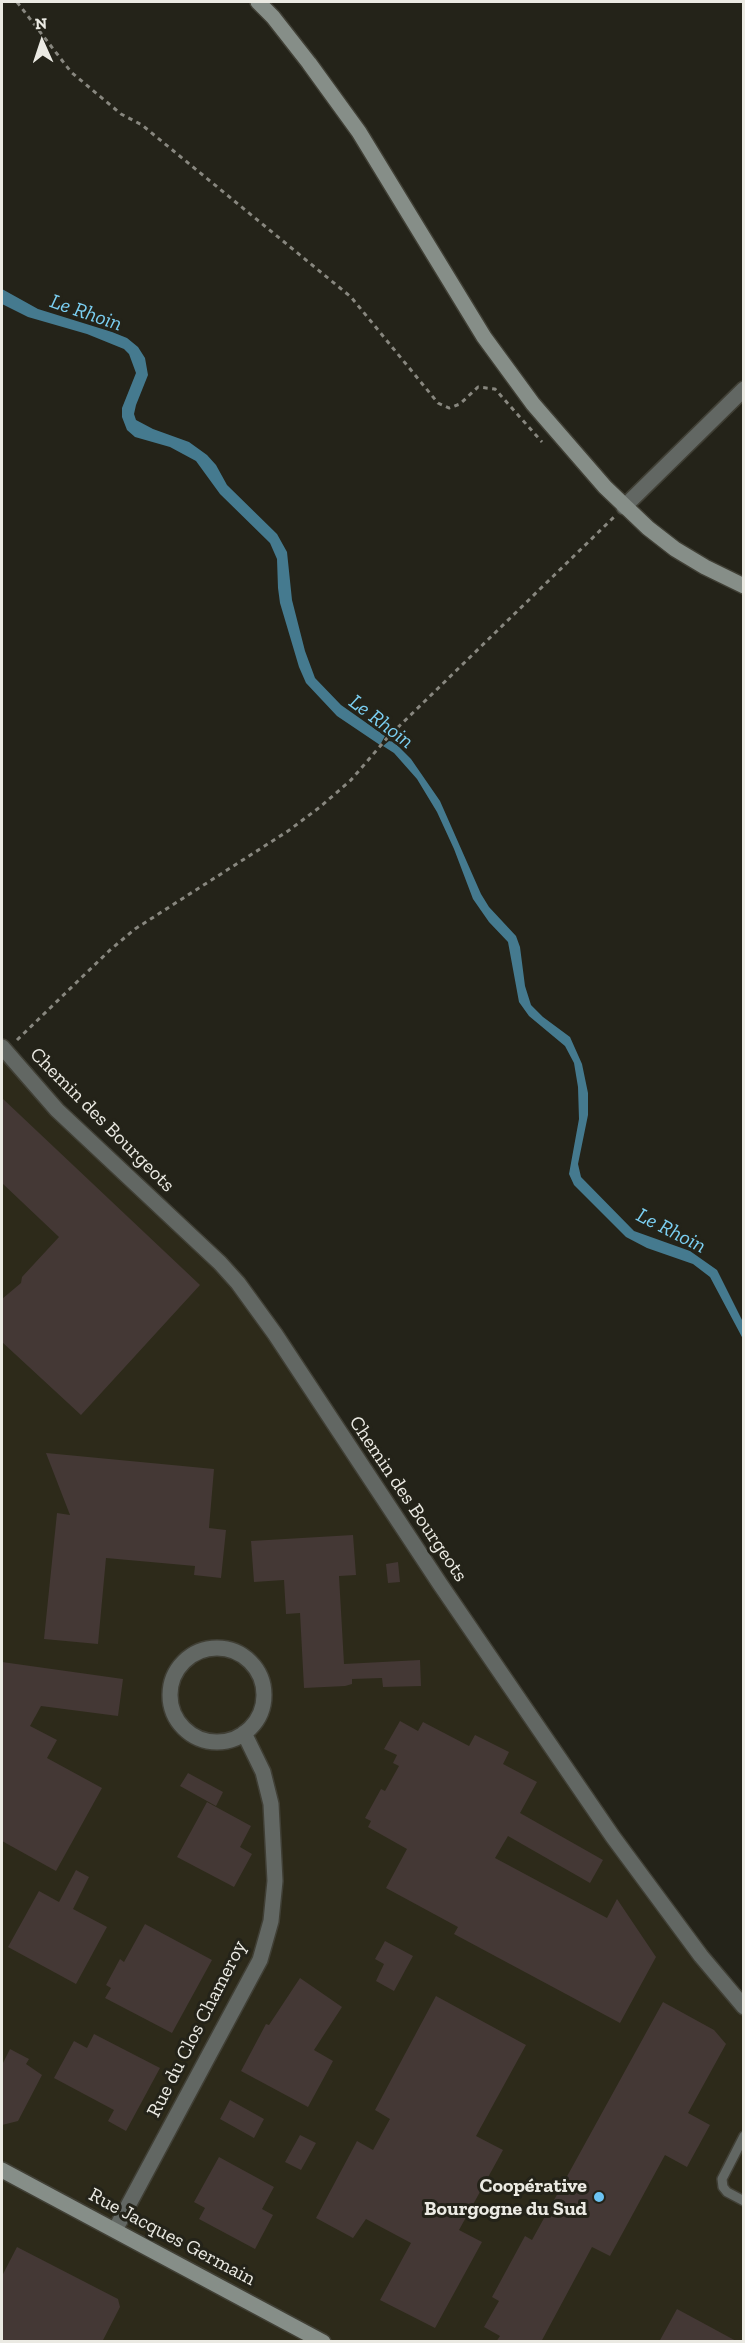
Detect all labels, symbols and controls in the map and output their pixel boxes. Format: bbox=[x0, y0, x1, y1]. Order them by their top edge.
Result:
north arrow bbox=[12, 12, 72, 72]
text: N bbox=[34, 14, 48, 33]
water label: Le Rhoin bbox=[47, 289, 125, 337]
water label: Le Rhoin bbox=[344, 690, 418, 754]
street label: Chemin des Bourgeots bbox=[25, 1043, 179, 1197]
water label: Le Rhoin bbox=[632, 1203, 710, 1259]
street label: Chemin des Bourgeots bbox=[344, 1412, 472, 1586]
street label: Rue du Clos Chameroy bbox=[142, 1937, 252, 2121]
place label: Coopérative Bourgogne du Sud bbox=[424, 2174, 587, 2221]
street label: Rue Jacques Germain bbox=[85, 2183, 259, 2291]
marker: Coopérative Bourgogne du Sud bbox=[592, 2190, 606, 2204]

